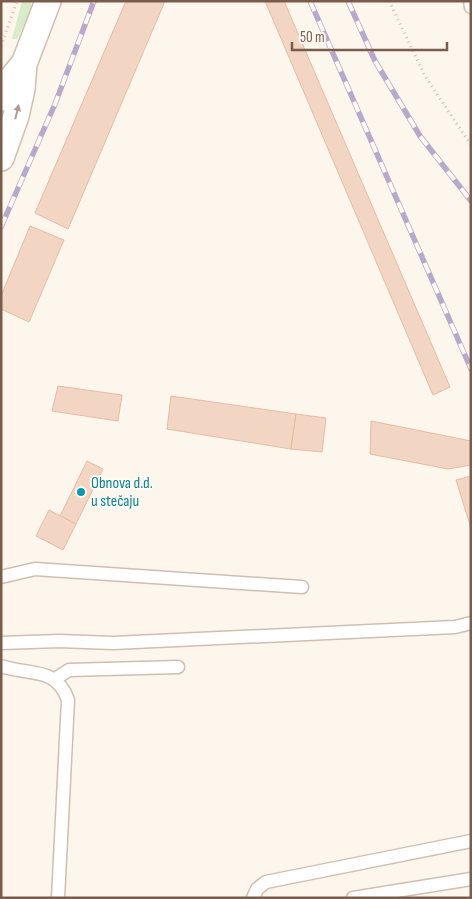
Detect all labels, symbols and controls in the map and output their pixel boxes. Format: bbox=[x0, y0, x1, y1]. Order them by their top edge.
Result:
scale bar bbox=[292, 20, 447, 52]
text: 50 m bbox=[300, 28, 325, 47]
one-way arrow bbox=[13, 104, 21, 119]
place label: Obnova d.d. u stečaju bbox=[91, 474, 153, 511]
marker: Obnova d.d. u stečaju bbox=[75, 486, 87, 498]

